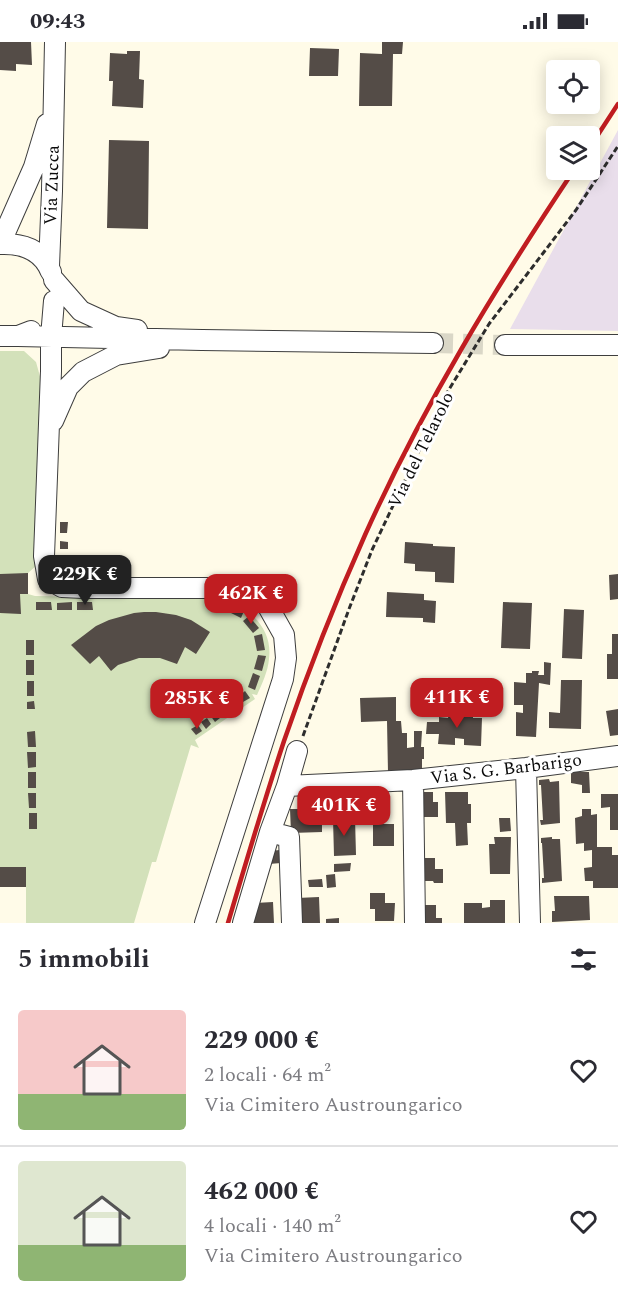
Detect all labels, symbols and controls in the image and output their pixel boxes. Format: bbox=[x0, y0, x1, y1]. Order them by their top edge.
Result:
text: 09:43 bbox=[30, 5, 85, 38]
map controls bbox=[546, 60, 600, 180]
button: locate bbox=[546, 60, 600, 114]
button: layers bbox=[546, 126, 600, 180]
street label: Via Zucca bbox=[37, 144, 67, 225]
street label: Via del Telarolo bbox=[381, 387, 461, 513]
pin: 229K € bbox=[36, 555, 134, 606]
text: 229K € bbox=[52, 559, 118, 589]
pin: 462K € bbox=[202, 574, 300, 625]
text: 462K € bbox=[218, 578, 284, 608]
pin: 411K € bbox=[408, 678, 506, 729]
pin: 285K € bbox=[148, 679, 246, 730]
text: 411K € bbox=[424, 682, 490, 712]
text: 285K € bbox=[164, 683, 230, 713]
street label: Via S. G. Barbarigo bbox=[429, 746, 583, 792]
pin: 401K € bbox=[295, 786, 393, 837]
text: 401K € bbox=[311, 790, 377, 820]
text: 5 immobili bbox=[18, 939, 150, 979]
icon: filters bbox=[567, 943, 600, 976]
text: 229 000 € bbox=[204, 1020, 319, 1060]
icon: home bbox=[66, 1034, 138, 1106]
icon: heart bbox=[567, 1054, 600, 1087]
text: 2 locali · 64 m² bbox=[204, 1060, 331, 1090]
text: Via Cimitero Austroungarico bbox=[204, 1090, 463, 1120]
text: 462 000 € bbox=[204, 1171, 319, 1211]
icon: home bbox=[66, 1185, 138, 1257]
icon: heart bbox=[567, 1205, 600, 1238]
text: 4 locali · 140 m² bbox=[204, 1211, 341, 1241]
text: Via Cimitero Austroungarico bbox=[204, 1241, 463, 1271]

